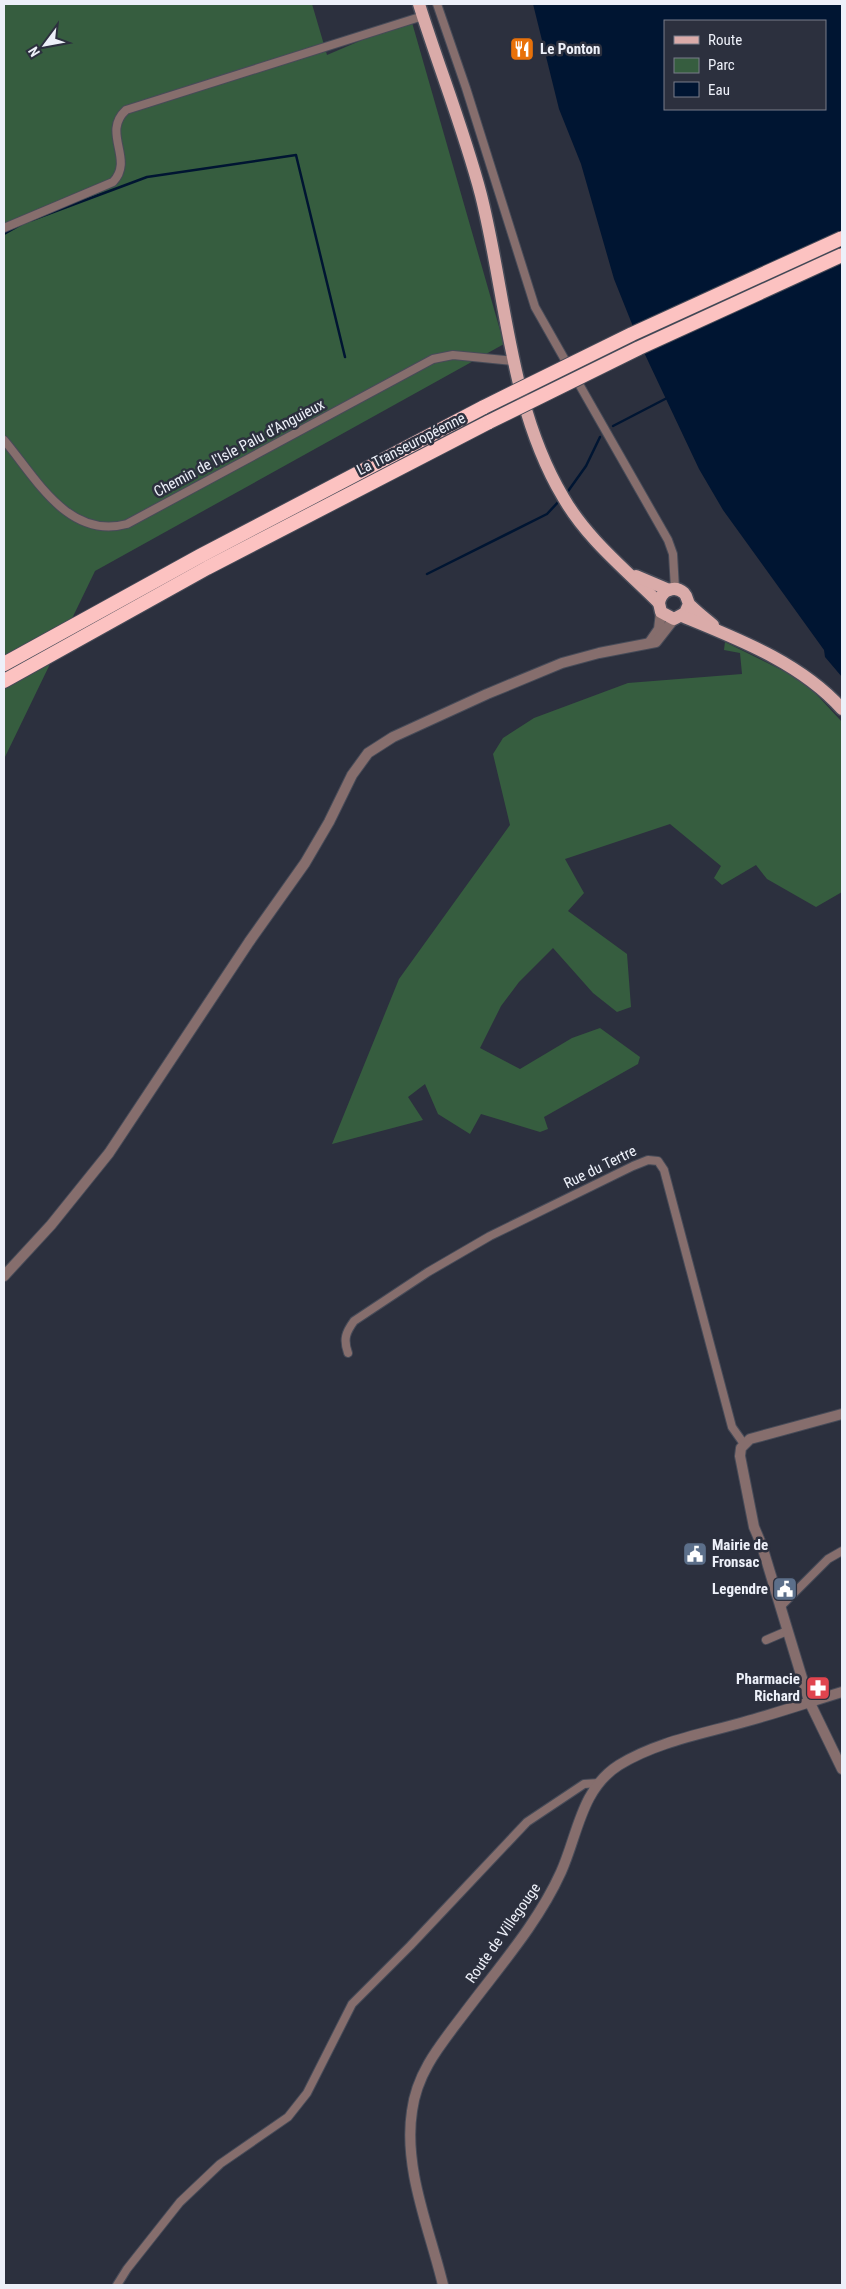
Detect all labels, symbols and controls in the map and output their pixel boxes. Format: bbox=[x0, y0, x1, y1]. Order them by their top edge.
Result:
north arrow bbox=[20, 20, 70, 70]
legend bbox=[664, 20, 826, 110]
text: Route bbox=[708, 31, 742, 49]
restaurant icon: Le Ponton bbox=[509, 36, 535, 62]
place label: Le Ponton bbox=[540, 40, 600, 58]
text: N bbox=[25, 44, 43, 60]
text: Parc bbox=[708, 56, 735, 74]
text: Eau bbox=[708, 81, 730, 99]
street label: Chemin de l'Isle Palu d’Anguieux bbox=[151, 395, 328, 501]
street label: La Transeuropéenne bbox=[354, 409, 468, 479]
street label: Rue du Tertre bbox=[561, 1142, 639, 1192]
place label: Mairie de Fronsac bbox=[712, 1536, 768, 1571]
public building icon: Mairie de Fronsac bbox=[682, 1541, 708, 1567]
public building icon: Legendre bbox=[772, 1576, 798, 1602]
place label: Legendre bbox=[712, 1580, 768, 1598]
place label: Pharmacie Richard bbox=[736, 1670, 800, 1705]
pharmacy icon: Pharmacie Richard bbox=[805, 1675, 831, 1701]
street label: Route de Villegouge bbox=[462, 1880, 544, 1986]

